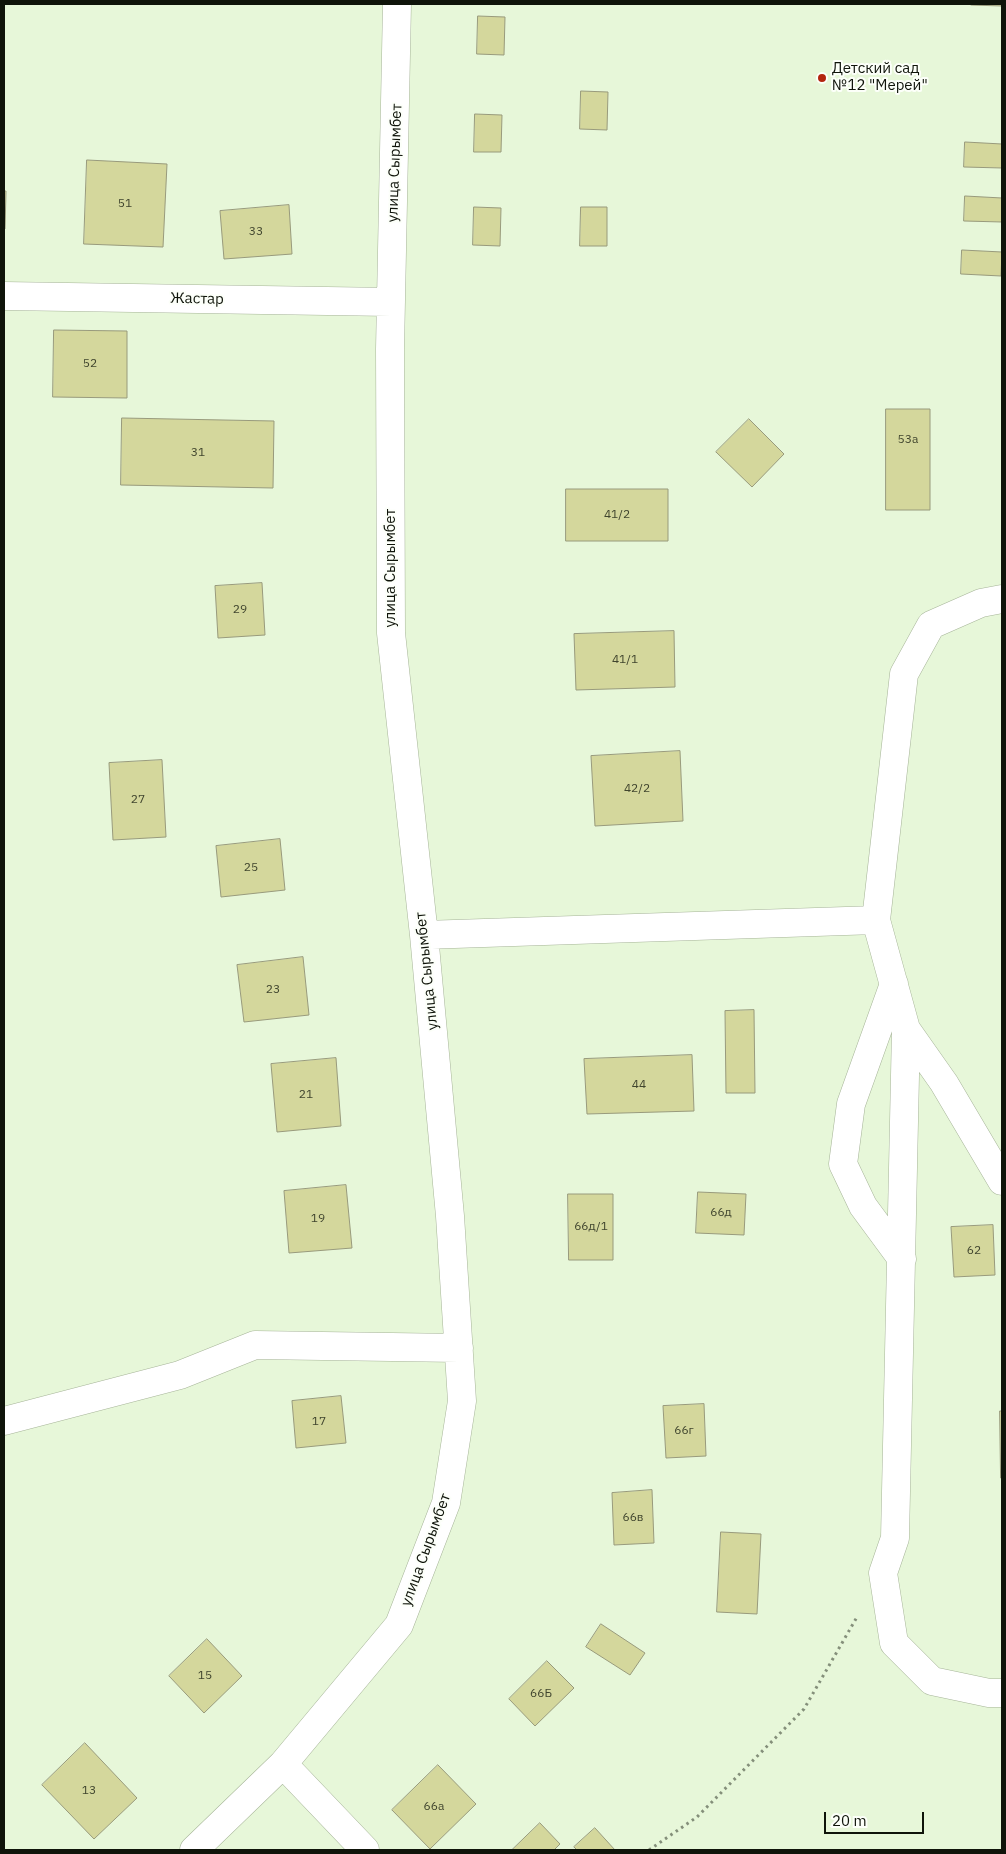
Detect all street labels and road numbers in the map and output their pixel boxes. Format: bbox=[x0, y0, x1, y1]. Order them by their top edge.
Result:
street label: улица Сырымбет bbox=[384, 103, 406, 223]
street label: Жастар bbox=[170, 290, 224, 308]
street label: улица Сырымбет bbox=[382, 509, 400, 627]
street label: улица Сырымбет bbox=[412, 911, 442, 1031]
street label: улица Сырымбет bbox=[397, 1491, 455, 1609]

